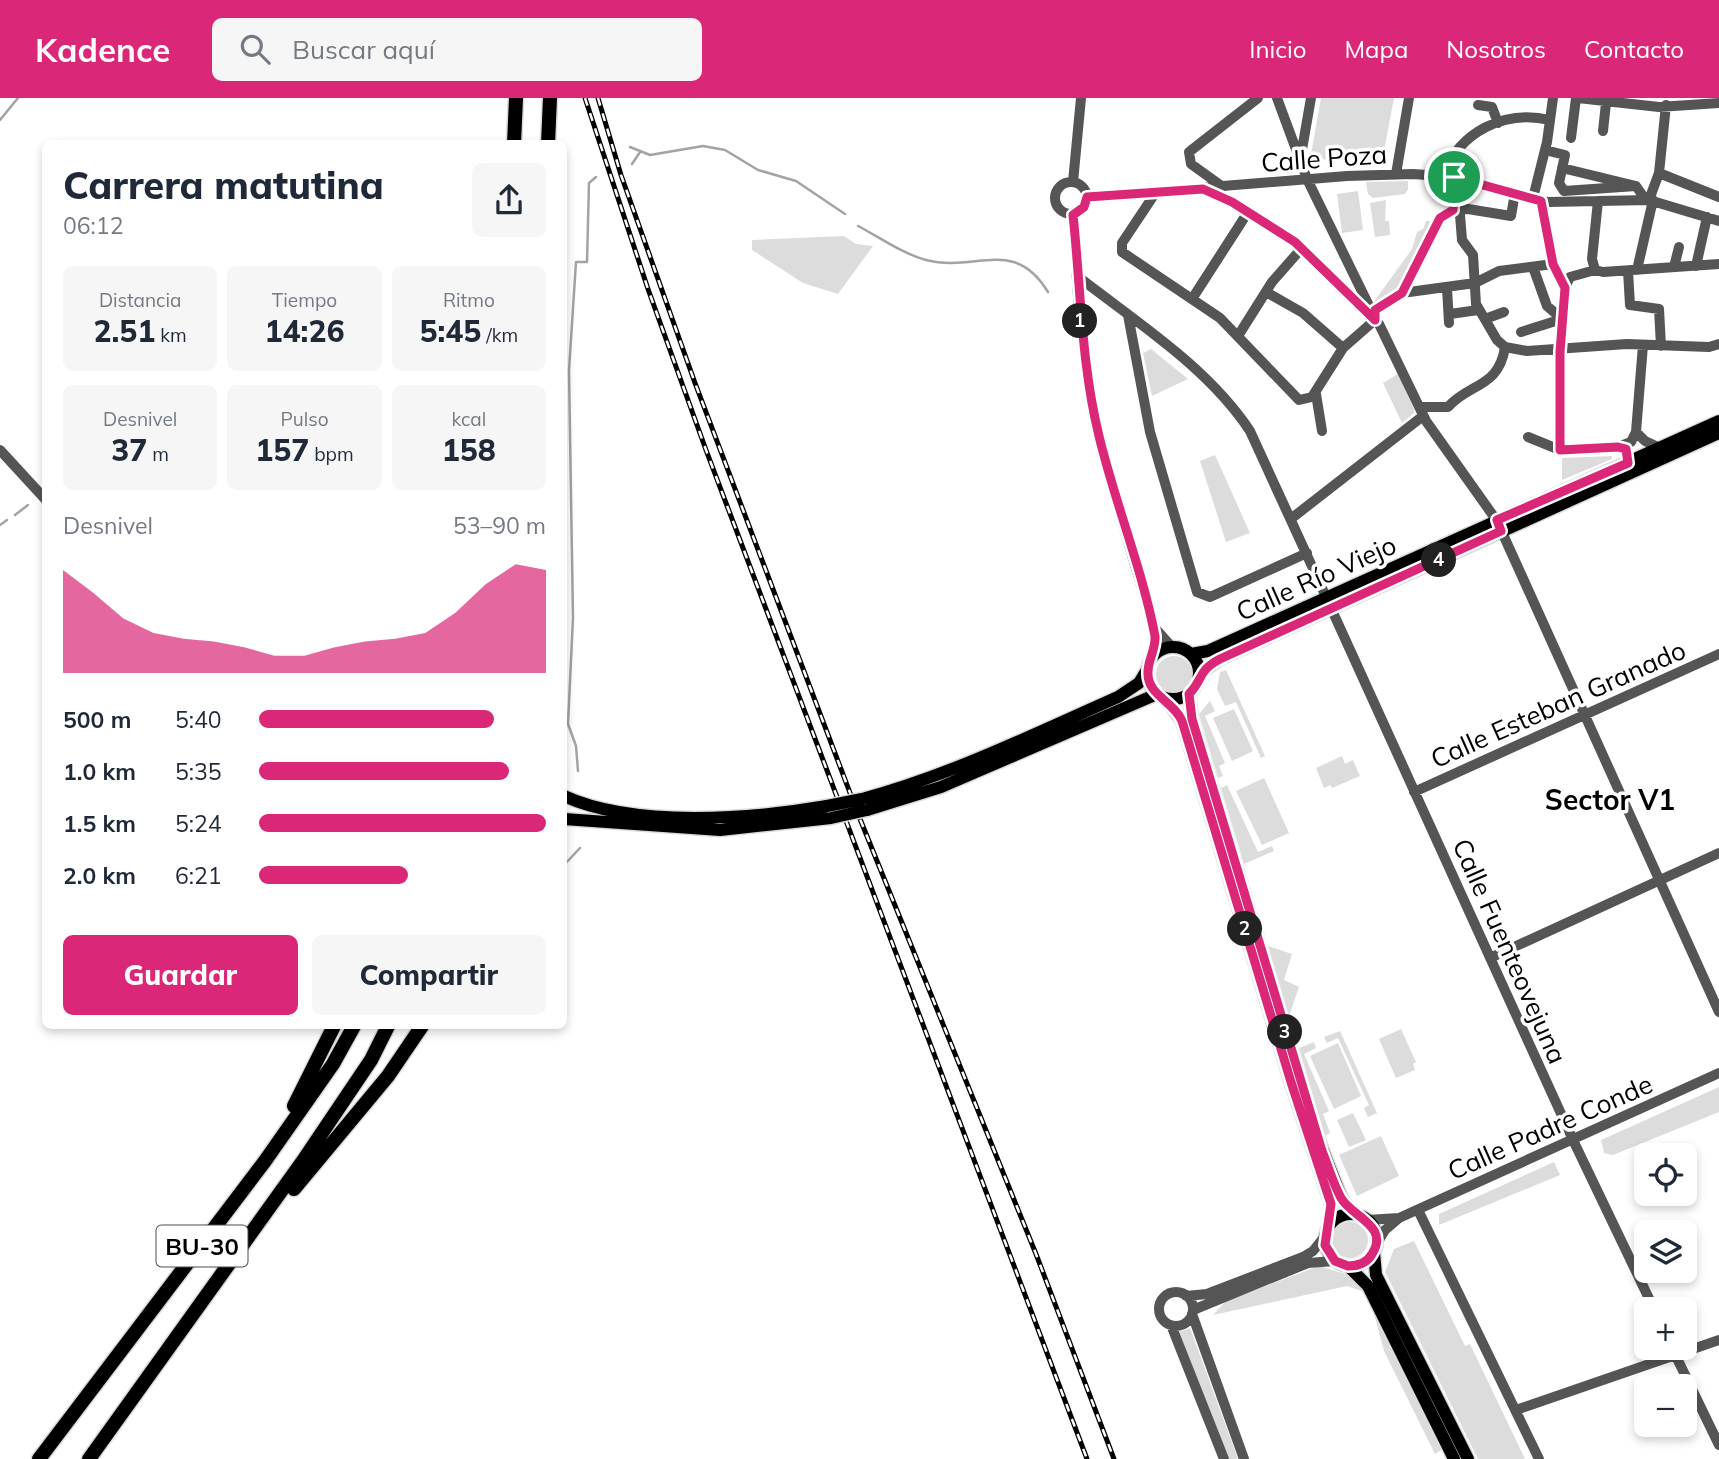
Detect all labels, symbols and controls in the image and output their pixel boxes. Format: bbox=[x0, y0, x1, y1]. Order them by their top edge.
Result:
search box bbox=[212, 18, 702, 81]
text: Kadence bbox=[35, 29, 170, 70]
icon: search bbox=[236, 30, 274, 68]
text: Buscar aquí bbox=[292, 33, 435, 66]
text: Inicio bbox=[1249, 34, 1306, 64]
text: Mapa bbox=[1344, 34, 1408, 64]
text: Nosotros bbox=[1446, 34, 1546, 64]
text: Contacto bbox=[1584, 34, 1684, 64]
street label: Calle Poza bbox=[1260, 137, 1388, 179]
pin bbox=[1424, 147, 1484, 207]
icon: arrive bbox=[1435, 158, 1473, 196]
text: Carrera matutina bbox=[63, 161, 384, 209]
button: share bbox=[472, 163, 546, 237]
text: 06:12 bbox=[63, 211, 123, 240]
text: Distancia bbox=[99, 288, 181, 312]
text: Tiempo bbox=[272, 288, 337, 312]
text: Ritmo bbox=[443, 288, 495, 312]
pin: 1 bbox=[1062, 304, 1098, 339]
text: 1 bbox=[1074, 308, 1085, 332]
text: 2.51 bbox=[94, 312, 155, 350]
text: 14:26 bbox=[265, 312, 344, 350]
text: 5:45 bbox=[420, 312, 481, 350]
text: km bbox=[155, 323, 187, 347]
text: /km bbox=[481, 323, 518, 347]
text: Desnivel bbox=[103, 407, 177, 431]
text: Pulso bbox=[280, 407, 329, 431]
text: kcal bbox=[451, 407, 486, 431]
text: 37 bbox=[111, 431, 147, 469]
text: 157 bbox=[255, 431, 309, 469]
text: 158 bbox=[442, 431, 496, 469]
text: m bbox=[147, 442, 169, 466]
text: bpm bbox=[309, 442, 354, 466]
text: Desnivel bbox=[63, 511, 153, 540]
text: 53–90 m bbox=[453, 511, 546, 540]
street label: Calle Río Viejo bbox=[1231, 528, 1401, 628]
pin: 4 bbox=[1422, 542, 1456, 578]
text: 4 bbox=[1433, 547, 1444, 571]
street label: Calle Esteban Granado bbox=[1425, 633, 1691, 775]
text: 500 m bbox=[63, 705, 131, 734]
text: 5:40 bbox=[175, 705, 222, 734]
text: 1.0 km bbox=[63, 757, 136, 786]
text: 5:35 bbox=[175, 757, 222, 786]
district label: Sector V1 bbox=[1545, 782, 1675, 817]
text: 1.5 km bbox=[63, 809, 136, 838]
text: 5:24 bbox=[175, 809, 222, 838]
street label: Calle Fuenteovejuna bbox=[1446, 834, 1574, 1068]
text: 2.0 km bbox=[63, 861, 136, 890]
text: 6:21 bbox=[175, 861, 222, 890]
pin: 2 bbox=[1228, 912, 1262, 946]
text: 2 bbox=[1239, 916, 1250, 940]
button: Guardar bbox=[63, 935, 298, 1015]
button: Compartir bbox=[312, 935, 546, 1015]
pin: 3 bbox=[1268, 1014, 1302, 1049]
text: 3 bbox=[1279, 1019, 1290, 1043]
street label: Calle Padre Conde bbox=[1442, 1067, 1658, 1187]
map controls bbox=[1634, 1143, 1697, 1437]
button: locate bbox=[1634, 1143, 1697, 1206]
button: layers bbox=[1634, 1220, 1697, 1283]
road number: BU-30 bbox=[156, 1226, 248, 1266]
button: + bbox=[1634, 1297, 1697, 1360]
button: − bbox=[1634, 1374, 1697, 1437]

